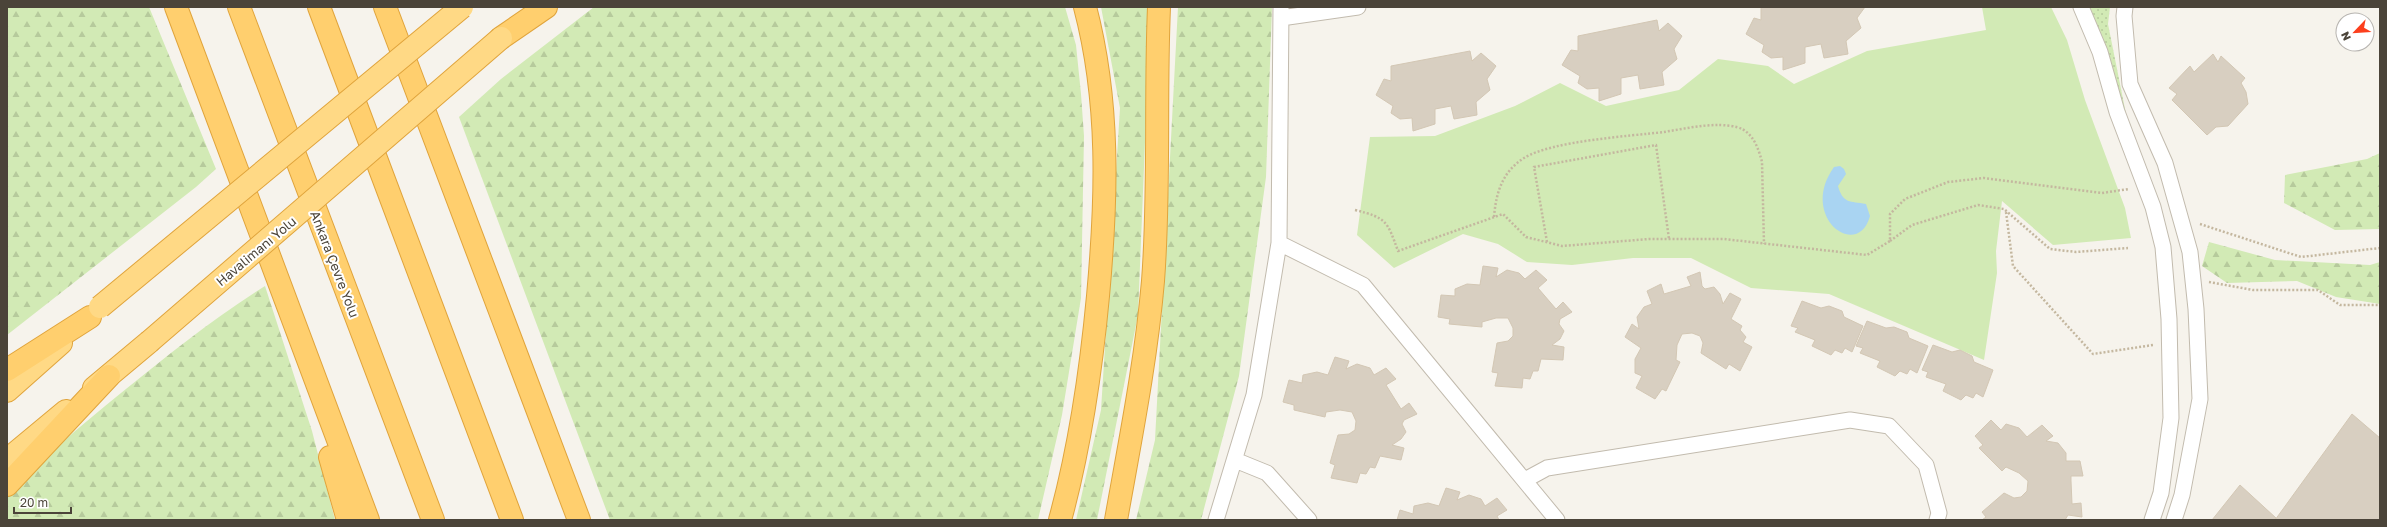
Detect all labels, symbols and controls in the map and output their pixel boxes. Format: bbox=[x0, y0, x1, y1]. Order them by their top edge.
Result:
north arrow bbox=[2335, 12, 2375, 52]
text: N bbox=[2338, 30, 2353, 43]
street label: Ankara Çevre Yolu bbox=[307, 208, 363, 320]
street label: Havalimanı Yolu bbox=[213, 213, 299, 289]
scale bar bbox=[14, 489, 71, 515]
text: 20 m bbox=[20, 495, 48, 510]

